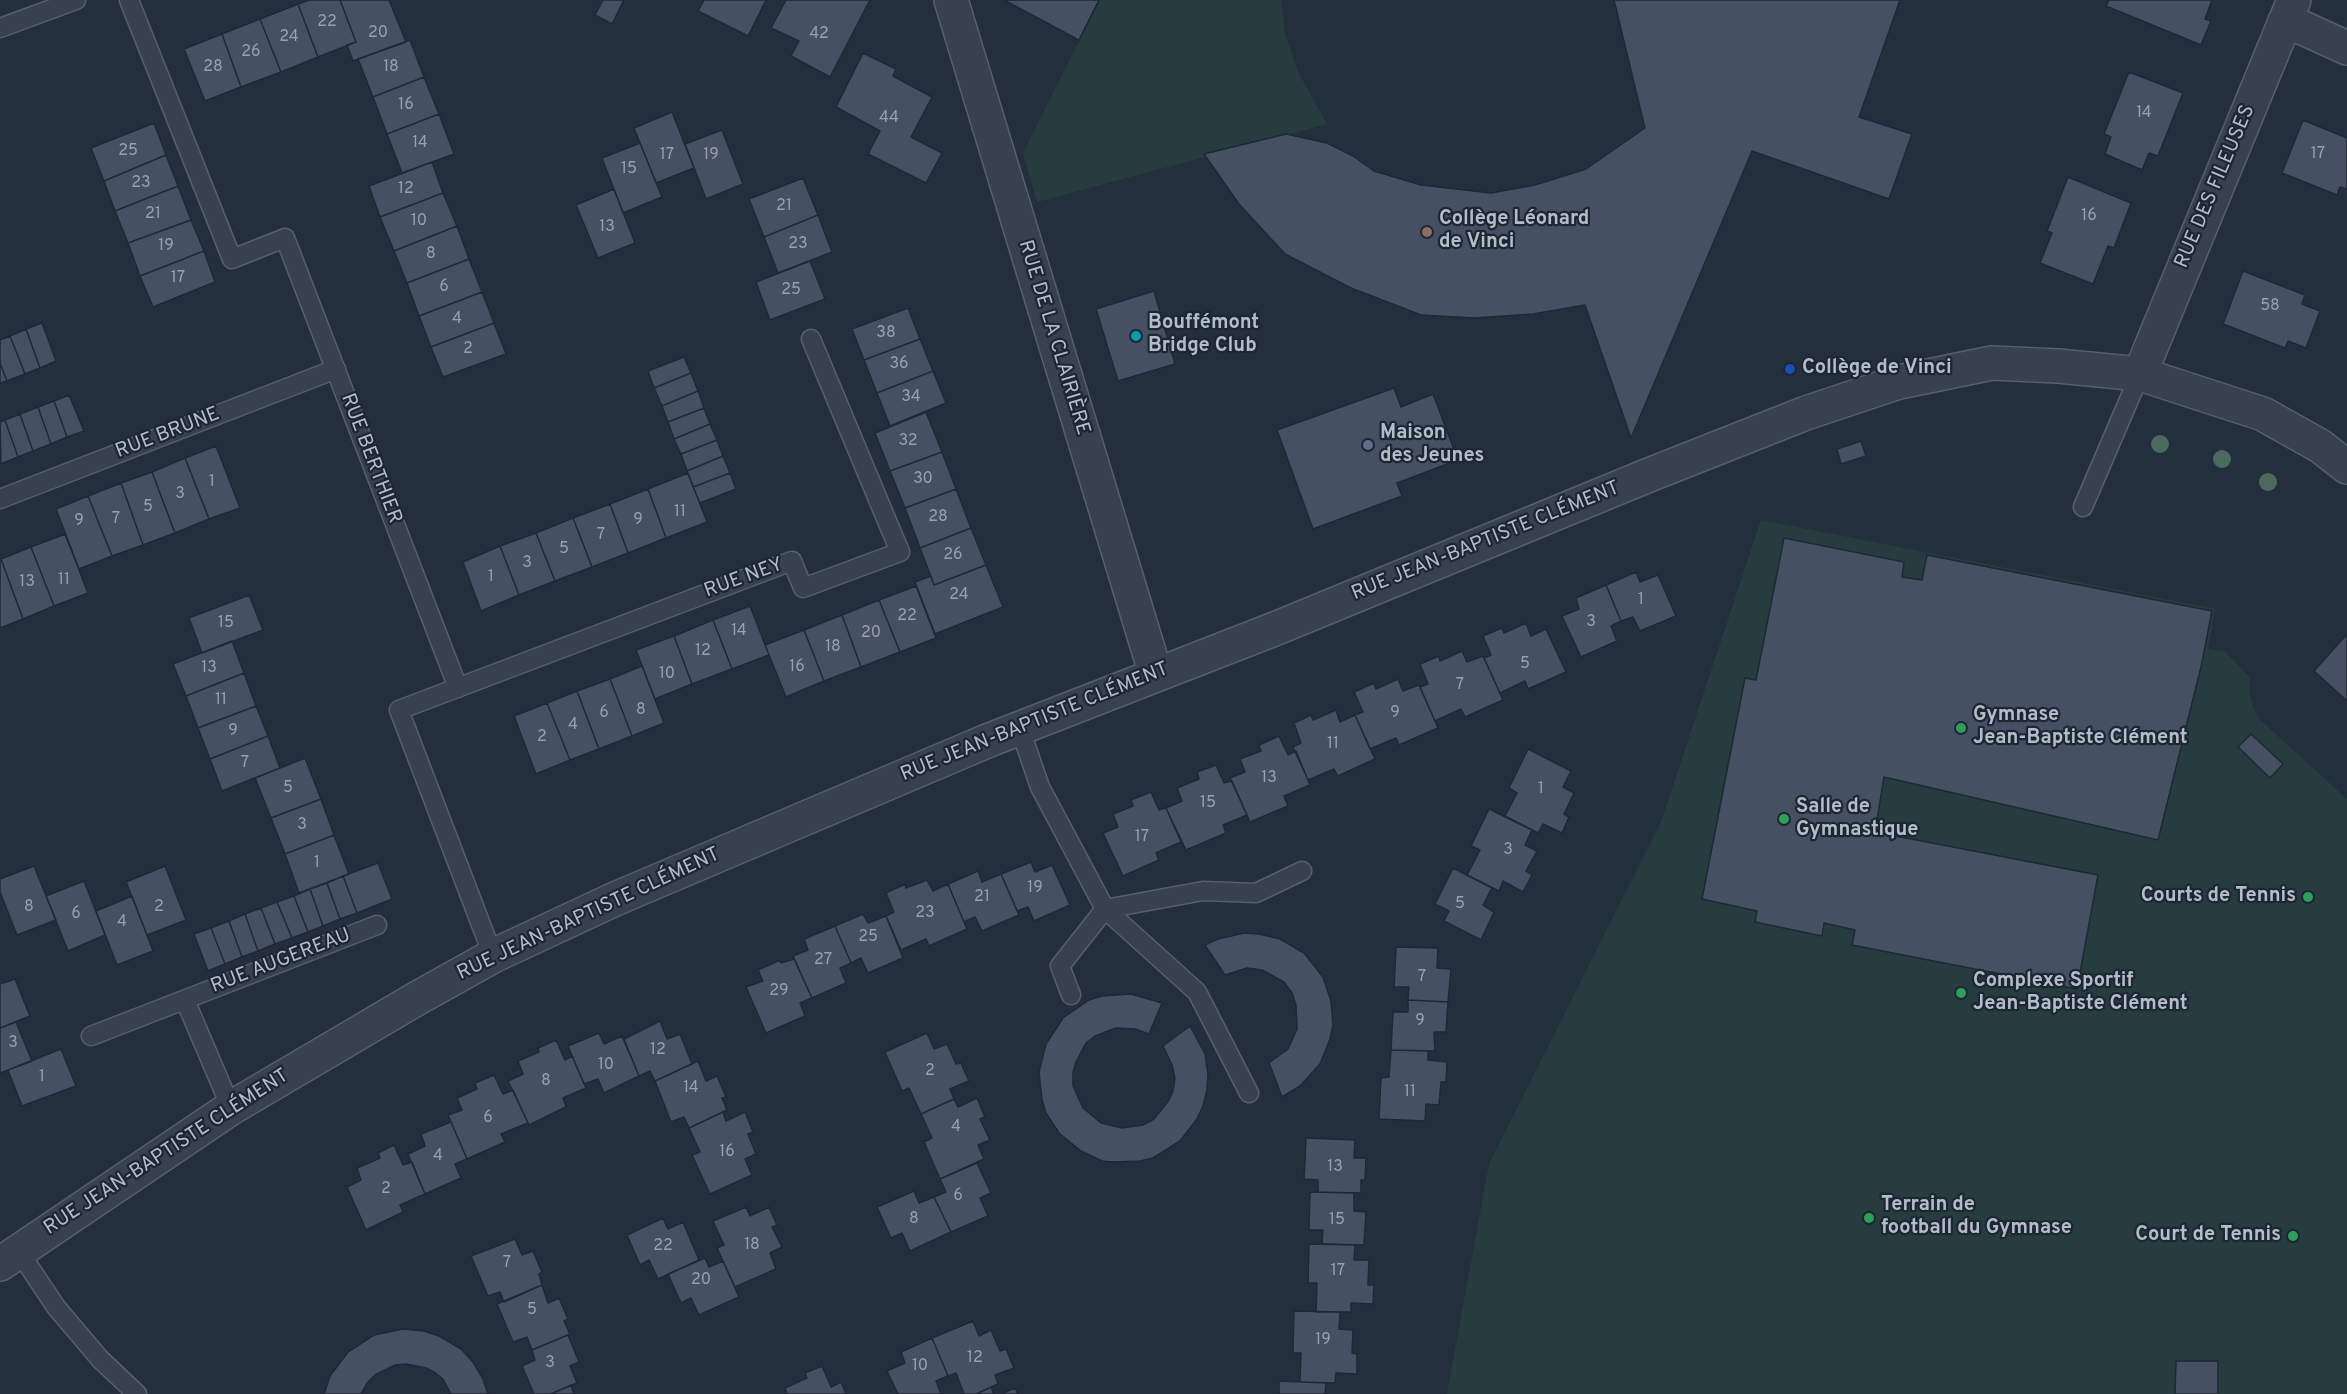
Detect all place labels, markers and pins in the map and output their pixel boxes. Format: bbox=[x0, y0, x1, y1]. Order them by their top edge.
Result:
place label: Collège Léonard de Vinci bbox=[1439, 208, 1589, 255]
marker: Collège Léonard de Vinci bbox=[1420, 225, 1434, 239]
place label: Bouffémont Bridge Club bbox=[1148, 312, 1259, 359]
marker: Bouffémont Bridge Club bbox=[1129, 329, 1143, 343]
place label: Collège de Vinci bbox=[1802, 357, 1952, 381]
marker: Collège de Vinci bbox=[1783, 362, 1797, 376]
place label: Maison des Jeunes bbox=[1380, 422, 1484, 469]
marker: Maison des Jeunes bbox=[1361, 438, 1375, 452]
place label: Gymnase Jean-Baptiste Clément bbox=[1973, 704, 2188, 751]
marker: Gymnase Jean-Baptiste Clément bbox=[1954, 721, 1968, 735]
place label: Salle de Gymnastique bbox=[1796, 796, 1918, 843]
marker: Salle de Gymnastique bbox=[1777, 812, 1791, 826]
place label: Courts de Tennis bbox=[2141, 885, 2296, 909]
marker: Courts de Tennis bbox=[2301, 890, 2315, 904]
place label: Complexe Sportif Jean-Baptiste Clément bbox=[1973, 970, 2188, 1017]
marker: Complexe Sportif Jean-Baptiste Clément bbox=[1954, 986, 1968, 1000]
place label: Terrain de football du Gymnase bbox=[1881, 1194, 2072, 1241]
marker: Terrain de football du Gymnase bbox=[1862, 1211, 1876, 1225]
place label: Court de Tennis bbox=[2135, 1224, 2281, 1248]
marker: Court de Tennis bbox=[2286, 1229, 2300, 1243]

